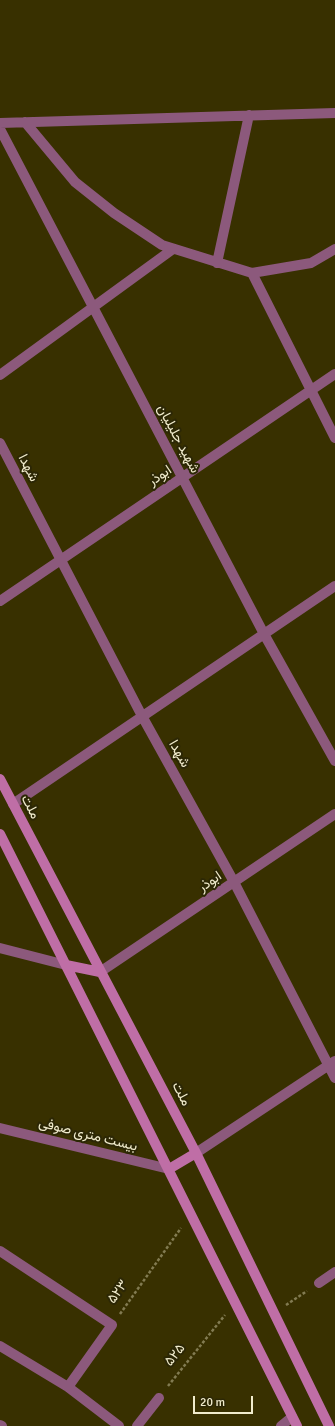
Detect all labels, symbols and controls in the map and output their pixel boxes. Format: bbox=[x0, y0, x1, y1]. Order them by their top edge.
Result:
street label: شهید جلیلیان bbox=[153, 402, 203, 476]
street label: شهدا bbox=[14, 451, 42, 485]
street label: ابوذر bbox=[145, 462, 175, 490]
street label: شهدا bbox=[165, 737, 193, 771]
street label: ملت bbox=[17, 792, 43, 822]
street label: ابوذر bbox=[195, 868, 225, 896]
street label: ملت bbox=[168, 1079, 194, 1109]
street label: بیست متری صوفی bbox=[37, 1115, 139, 1155]
street label: ۵۲۳ bbox=[104, 1277, 132, 1307]
street label: ۵۲۵ bbox=[161, 1340, 189, 1370]
scale bar bbox=[195, 1388, 255, 1414]
text: 20 m bbox=[200, 1395, 225, 1410]

